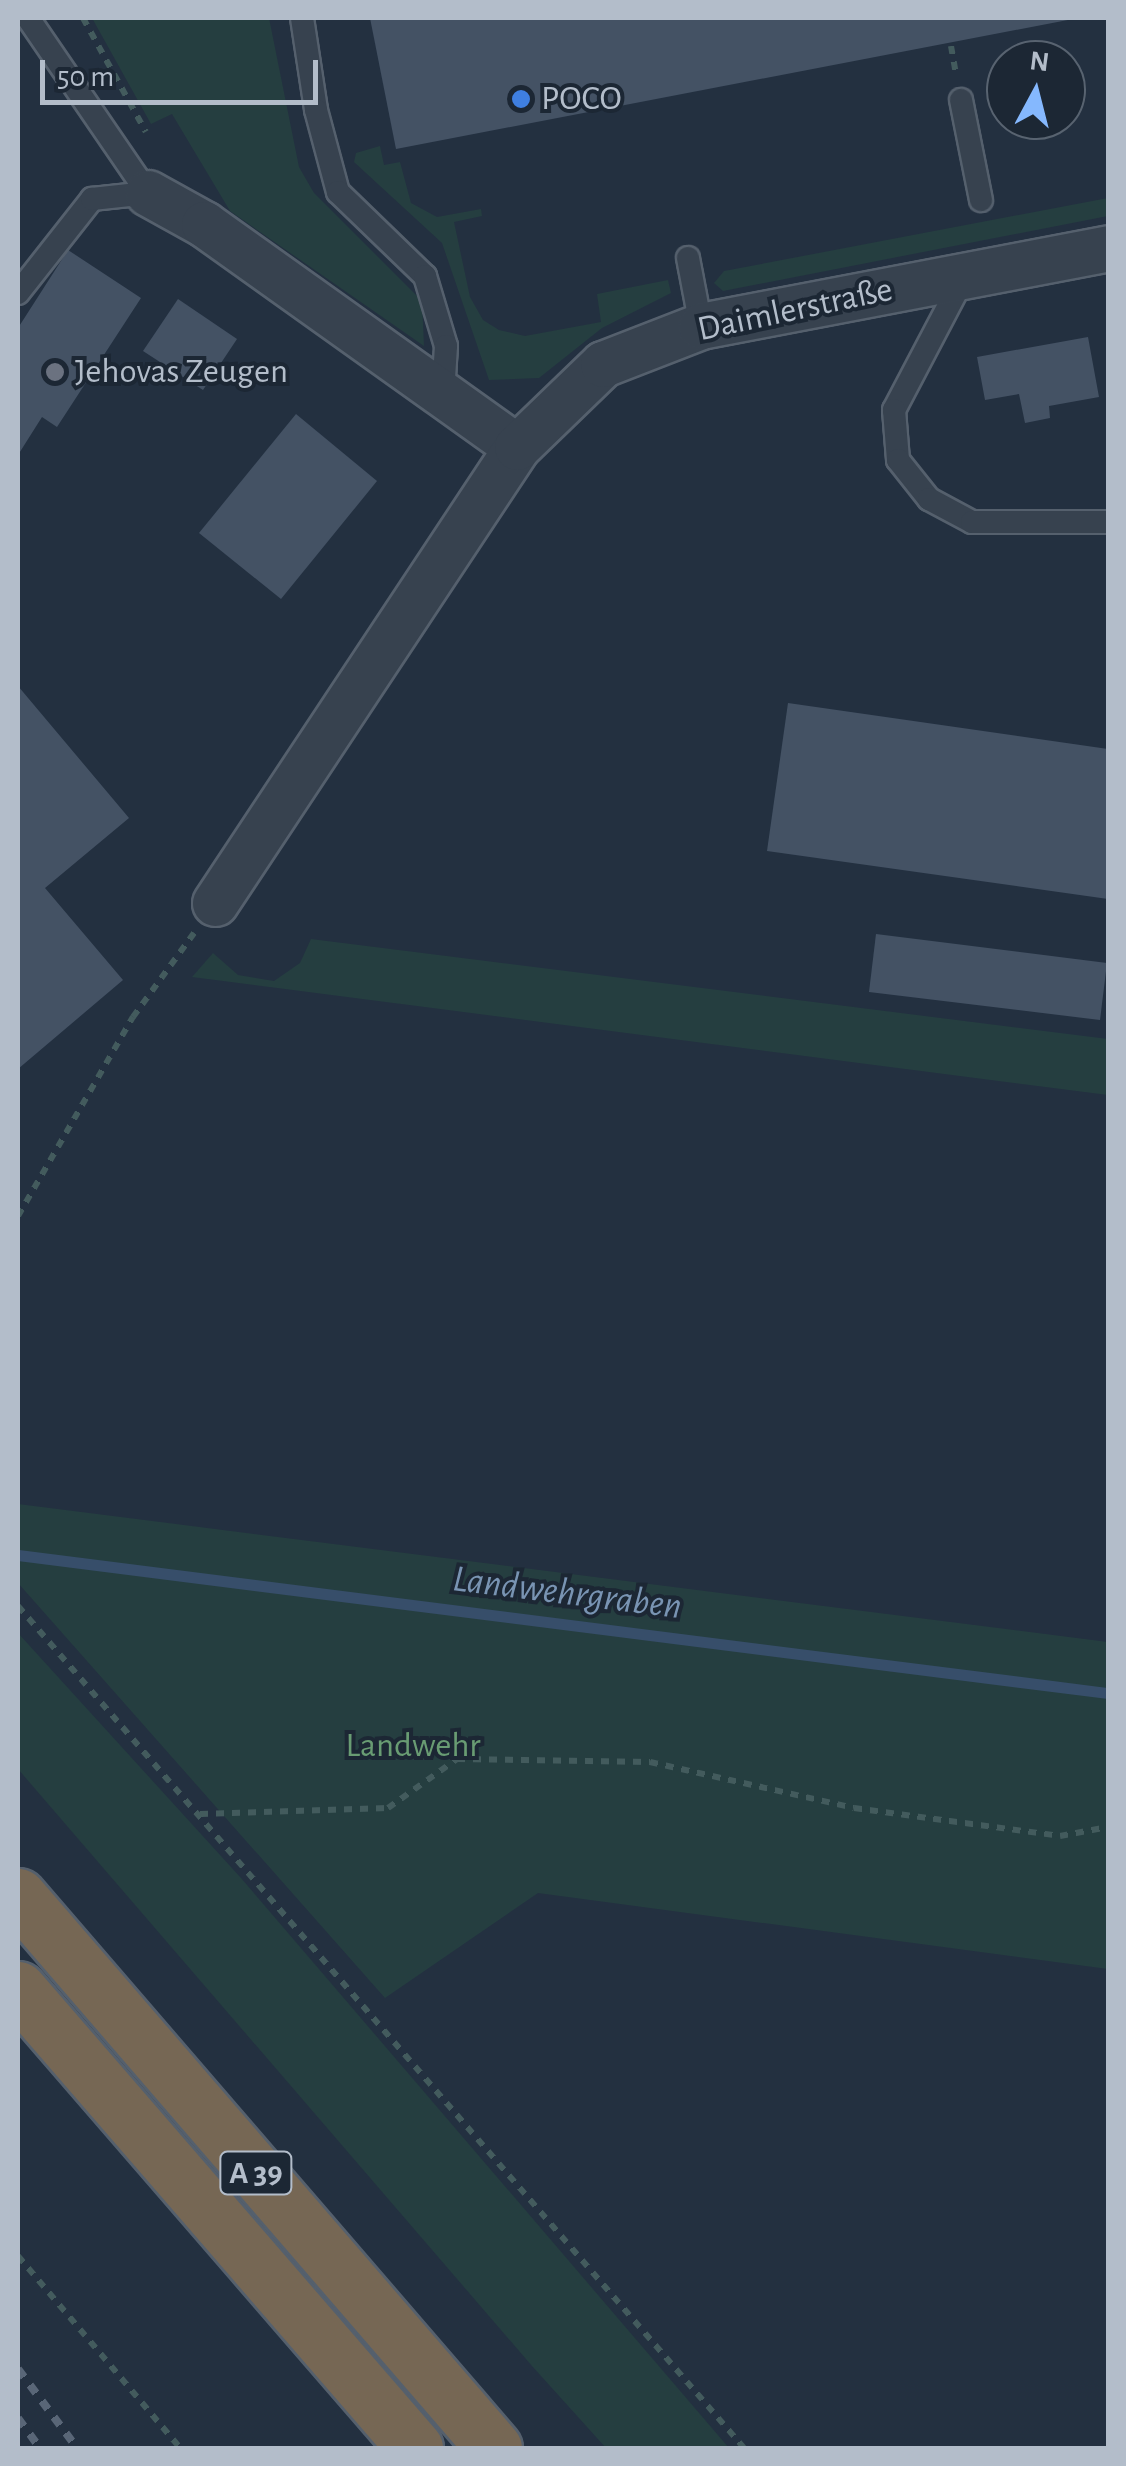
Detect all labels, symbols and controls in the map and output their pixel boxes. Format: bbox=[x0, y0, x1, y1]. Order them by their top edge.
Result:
scale bar bbox=[45, 40, 322, 102]
north arrow bbox=[986, 40, 1086, 140]
text: N bbox=[1028, 47, 1051, 77]
text: 50 m bbox=[57, 62, 114, 92]
place label: POCO bbox=[541, 78, 622, 120]
marker: POCO bbox=[510, 88, 532, 110]
street label: Daimlerstraße bbox=[694, 269, 896, 351]
place label: Jehovas Zeugen bbox=[75, 351, 288, 393]
marker: Jehovas Zeugen bbox=[44, 361, 66, 383]
water label: Landwehrgraben bbox=[450, 1557, 684, 1631]
park label: Landwehr bbox=[346, 1725, 480, 1767]
road number: A 39 bbox=[218, 2146, 294, 2200]

